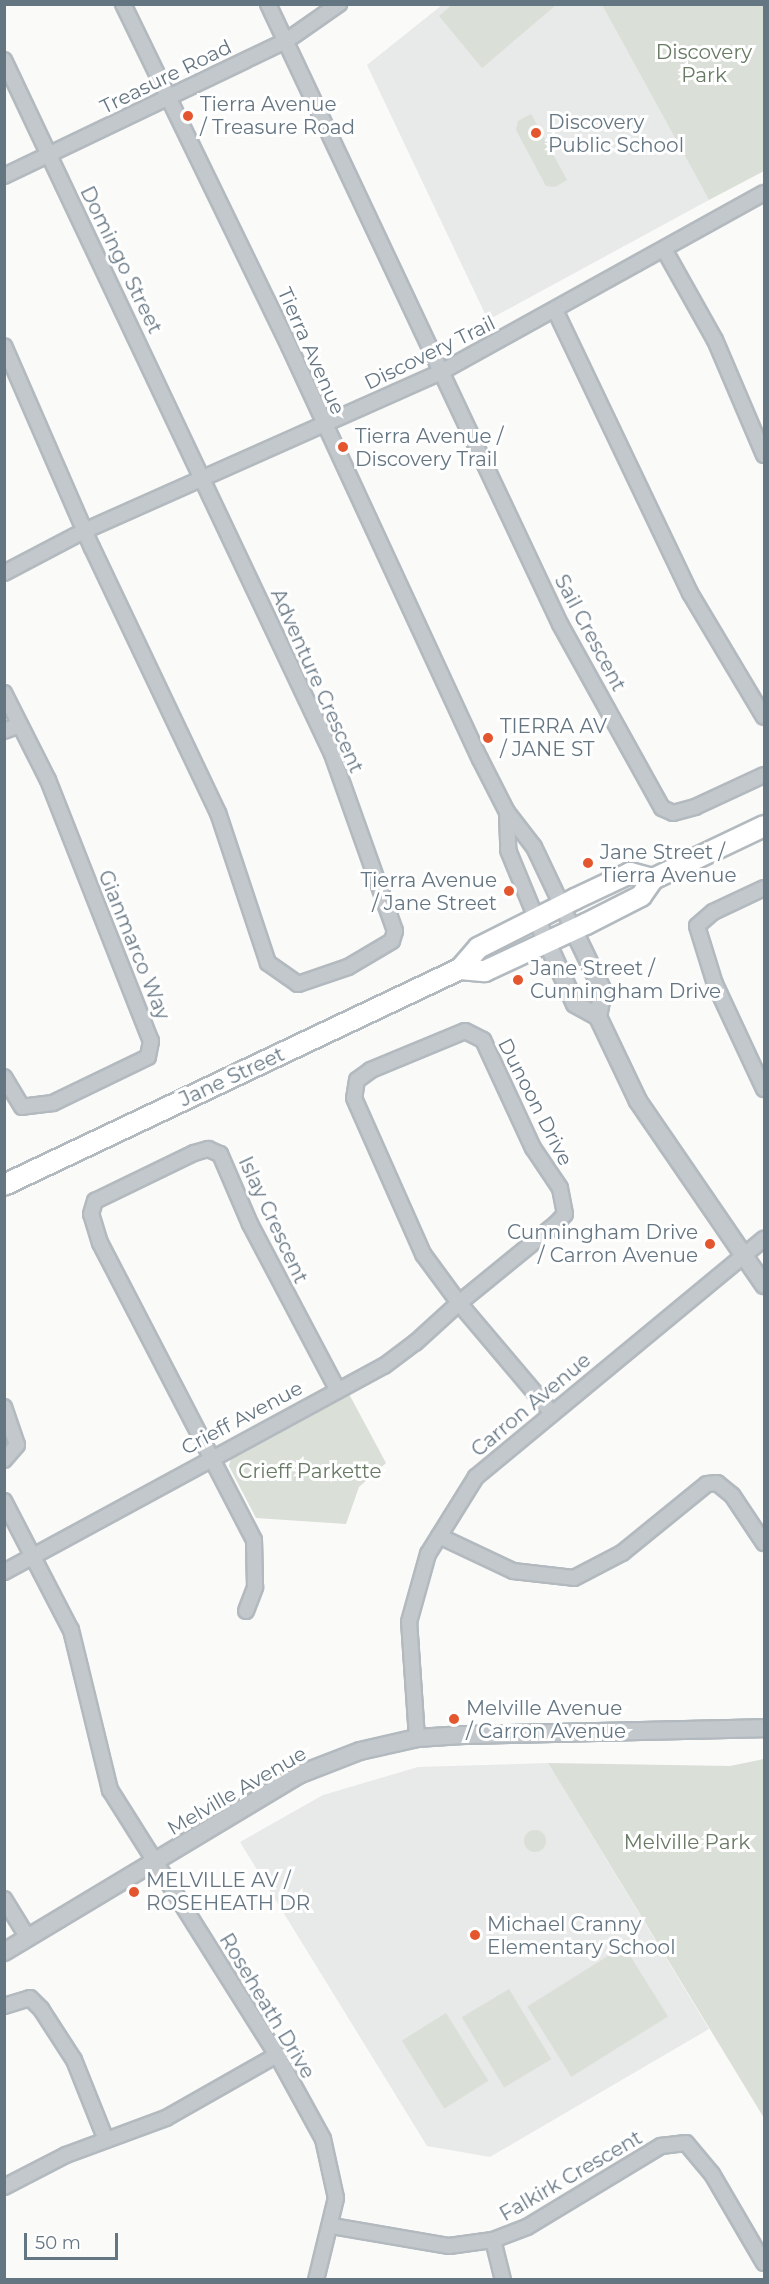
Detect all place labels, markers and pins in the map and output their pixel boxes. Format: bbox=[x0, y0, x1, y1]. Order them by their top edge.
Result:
place label: Tierra Avenue / Treasure Road bbox=[200, 92, 355, 139]
marker: Tierra Avenue / Treasure Road bbox=[181, 109, 195, 123]
place label: Discovery Public School bbox=[548, 110, 684, 157]
marker: Discovery Public School bbox=[529, 126, 543, 140]
place label: Tierra Avenue / Discovery Trail bbox=[355, 424, 503, 471]
marker: Tierra Avenue / Discovery Trail bbox=[336, 440, 350, 454]
place label: TIERRA AV / JANE ST bbox=[500, 714, 607, 761]
marker: TIERRA AV / JANE ST bbox=[481, 731, 495, 745]
place label: Jane Street / Tierra Avenue bbox=[600, 840, 737, 887]
marker: Jane Street / Tierra Avenue bbox=[581, 856, 595, 870]
place label: Tierra Avenue / Jane Street bbox=[360, 868, 497, 915]
marker: Tierra Avenue / Jane Street bbox=[502, 884, 516, 898]
place label: Jane Street / Cunningham Drive bbox=[530, 957, 721, 1004]
marker: Jane Street / Cunningham Drive bbox=[511, 973, 525, 987]
place label: Cunningham Drive / Carron Avenue bbox=[507, 1220, 698, 1267]
marker: Cunningham Drive / Carron Avenue bbox=[703, 1237, 717, 1251]
place label: Melville Avenue / Carron Avenue bbox=[466, 1696, 626, 1743]
marker: Melville Avenue / Carron Avenue bbox=[447, 1712, 461, 1726]
place label: MELVILLE AV / ROSEHEATH DR bbox=[146, 1868, 310, 1915]
marker: MELVILLE AV / ROSEHEATH DR bbox=[127, 1885, 141, 1899]
place label: Michael Cranny Elementary School bbox=[487, 1912, 676, 1959]
marker: Michael Cranny Elementary School bbox=[468, 1928, 482, 1942]

